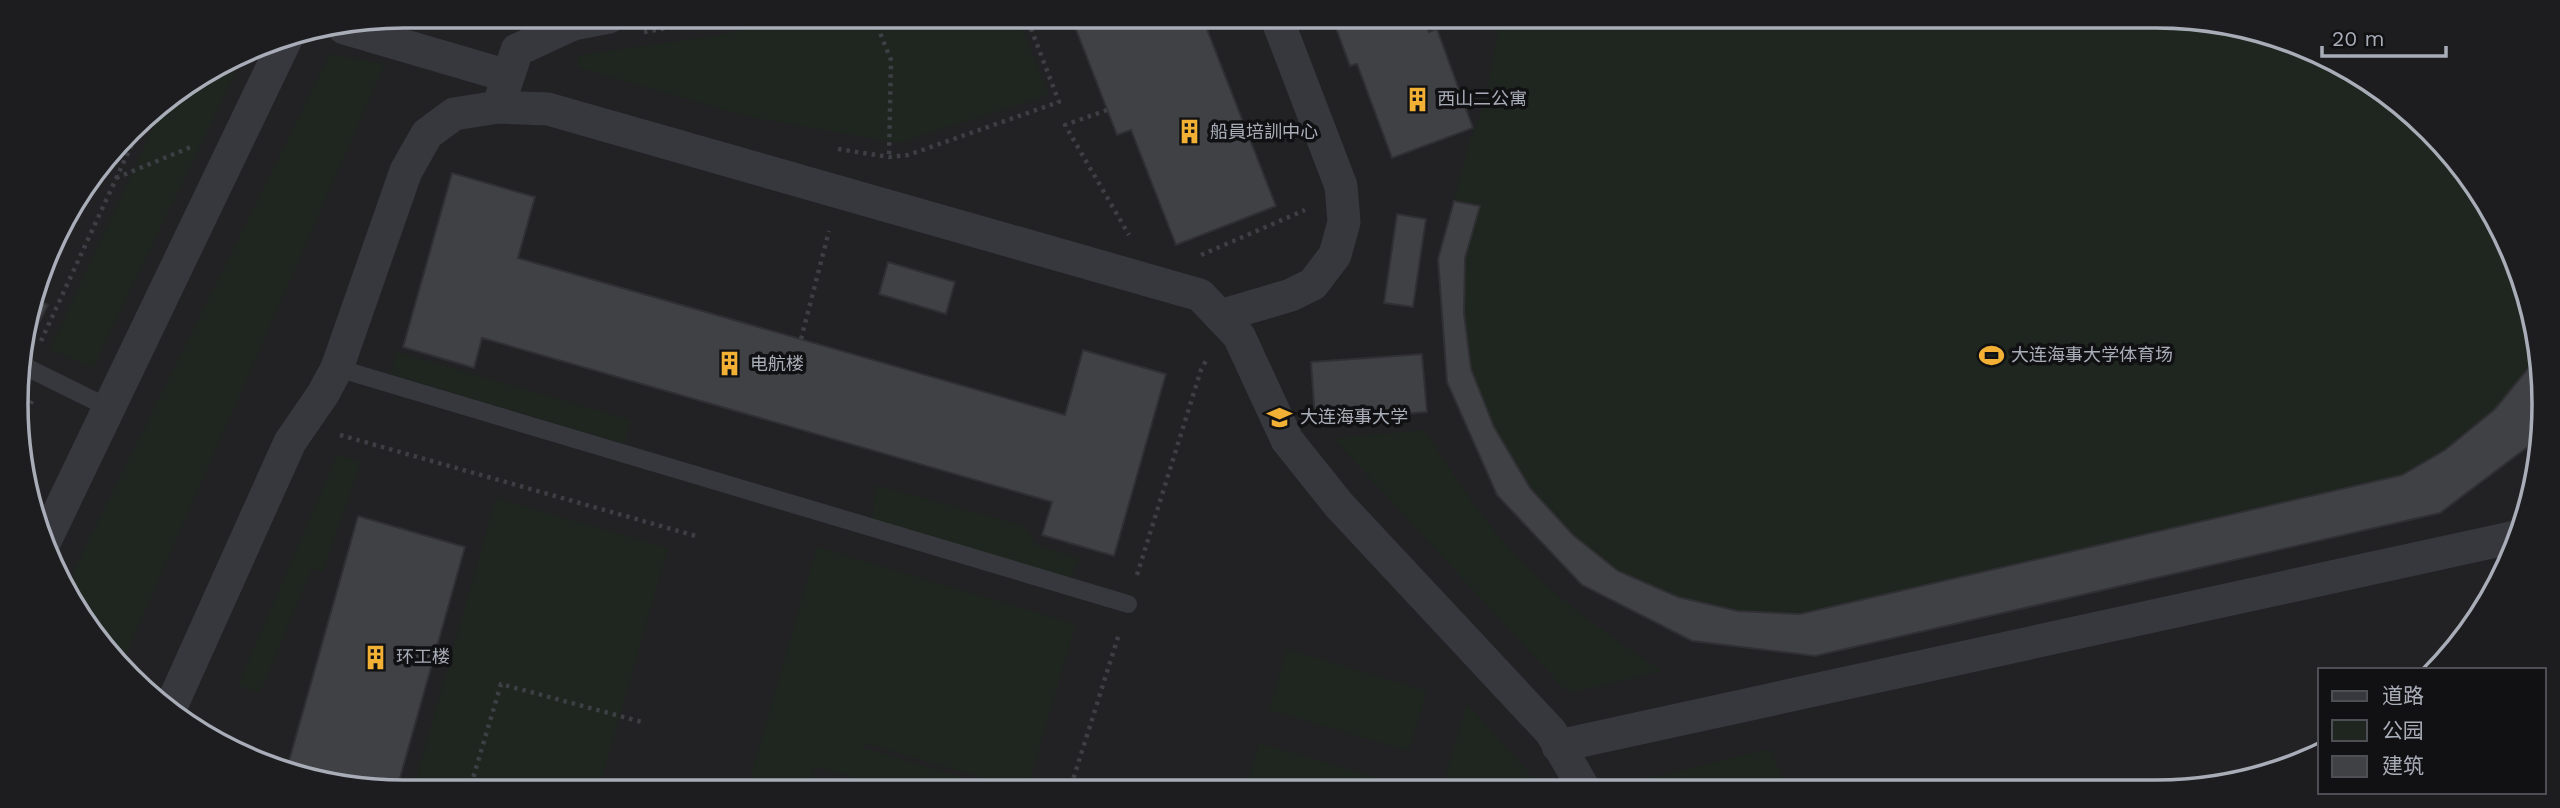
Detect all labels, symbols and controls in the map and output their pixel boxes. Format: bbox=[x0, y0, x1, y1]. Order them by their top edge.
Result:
scale bar bbox=[2322, 14, 2446, 58]
text: 20 m bbox=[2332, 26, 2384, 51]
building icon: 西山二公寓 bbox=[1403, 85, 1431, 113]
place label: 西山二公寓 bbox=[1437, 88, 1527, 109]
building icon: 船員培訓中心 bbox=[1176, 118, 1204, 146]
place label: 船員培訓中心 bbox=[1210, 121, 1318, 142]
sports icon: 大连海事大学体育场 bbox=[1977, 341, 2005, 369]
place label: 大连海事大学体育场 bbox=[2011, 344, 2173, 365]
building icon: 电航楼 bbox=[716, 350, 744, 378]
place label: 电航楼 bbox=[750, 353, 804, 374]
school or university icon: 大连海事大学 bbox=[1266, 403, 1294, 431]
place label: 大连海事大学 bbox=[1300, 406, 1408, 427]
building icon: 环工楼 bbox=[362, 643, 390, 671]
place label: 环工楼 bbox=[396, 646, 450, 667]
legend bbox=[2318, 668, 2546, 794]
text: 道路 bbox=[2382, 683, 2424, 708]
text: 公园 bbox=[2382, 718, 2424, 743]
text: 建筑 bbox=[2382, 753, 2424, 778]

